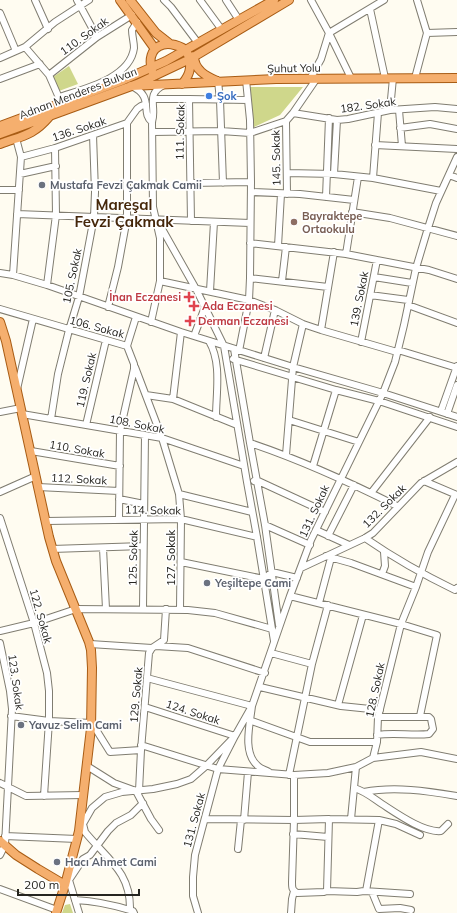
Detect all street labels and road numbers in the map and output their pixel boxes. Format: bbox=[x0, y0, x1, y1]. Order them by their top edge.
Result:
street label: 110. Sokak bbox=[57, 14, 111, 58]
street label: Şuhut Yolu bbox=[267, 61, 321, 75]
street label: Adnan Menderes Bulvarı bbox=[17, 64, 139, 122]
street label: 182. Sokak bbox=[339, 94, 397, 116]
street label: 111. Sokak bbox=[173, 103, 187, 160]
street label: 136. Sokak bbox=[50, 114, 108, 144]
street label: 145. Sokak bbox=[269, 129, 283, 186]
street label: 105. Sokak bbox=[59, 247, 85, 305]
street label: 139. Sokak bbox=[347, 270, 371, 328]
street label: 106. Sokak bbox=[68, 313, 126, 341]
street label: 119. Sokak bbox=[73, 351, 99, 409]
street label: 108. Sokak bbox=[108, 412, 166, 436]
street label: 110. Sokak bbox=[48, 437, 106, 461]
street label: 112. Sokak bbox=[51, 471, 108, 487]
street label: 132. Sokak bbox=[359, 481, 409, 531]
street label: 131. Sokak bbox=[296, 482, 332, 539]
street label: 114. Sokak bbox=[125, 503, 182, 517]
street label: 125. Sokak bbox=[126, 529, 140, 586]
street label: 127. Sokak bbox=[164, 530, 178, 586]
street label: 122. Sokak bbox=[27, 587, 56, 645]
street label: 123. Sokak bbox=[5, 653, 27, 711]
street label: 128. Sokak bbox=[362, 661, 388, 719]
street label: 129. Sokak bbox=[127, 666, 145, 724]
street label: 124. Sokak bbox=[164, 697, 222, 727]
street label: 131. Sokak bbox=[180, 791, 208, 849]

